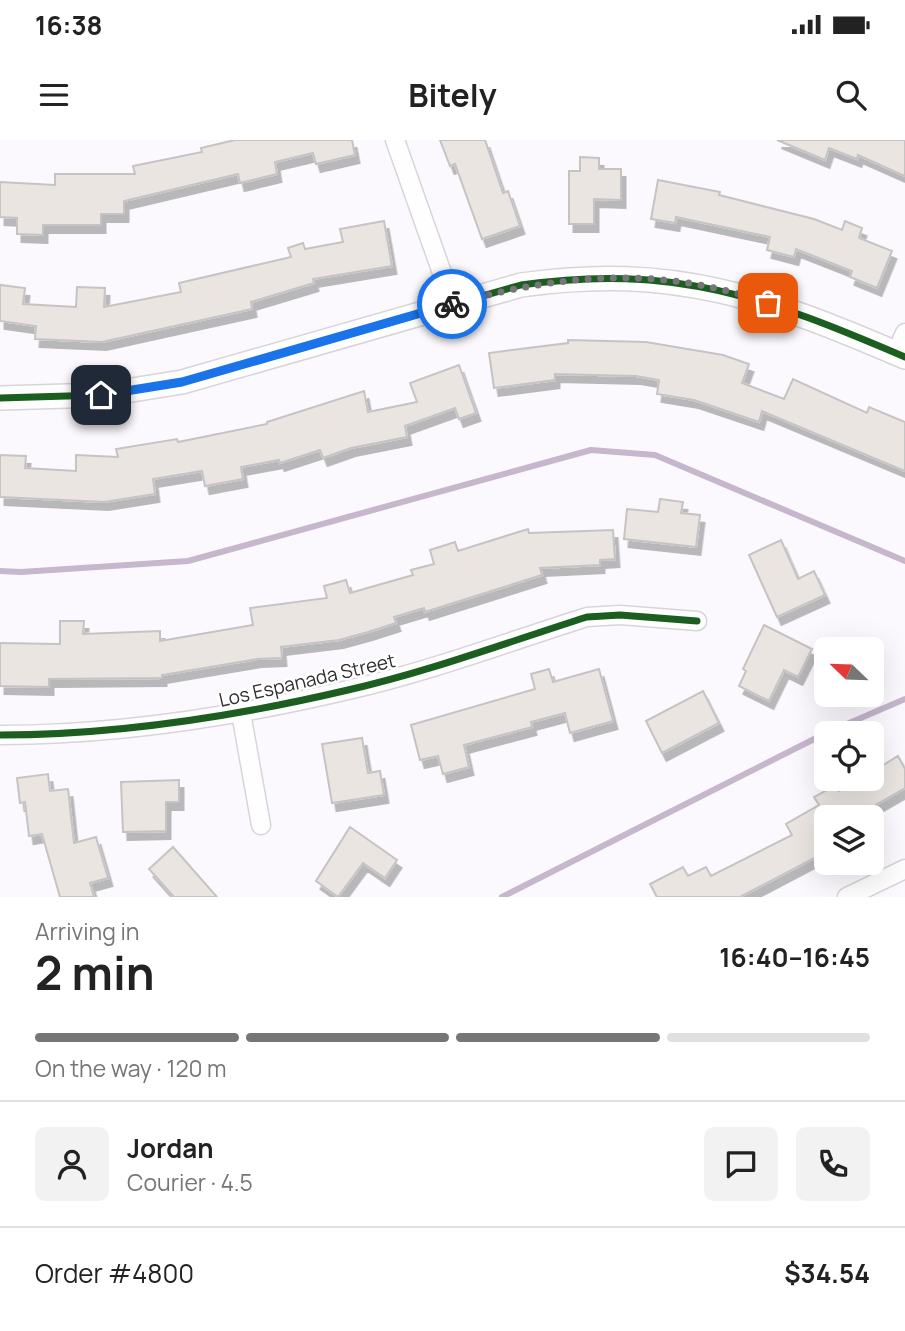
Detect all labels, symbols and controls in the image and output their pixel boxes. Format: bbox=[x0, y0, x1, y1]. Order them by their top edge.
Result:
text: 16:38 bbox=[35, 7, 103, 43]
text: Bitely bbox=[408, 73, 497, 117]
icon: menu bbox=[35, 76, 73, 114]
icon: search bbox=[832, 76, 870, 114]
courier bbox=[417, 269, 487, 339]
pin bbox=[738, 273, 798, 333]
icon: bag bbox=[749, 284, 787, 322]
icon: bike bbox=[433, 285, 471, 323]
pin bbox=[71, 365, 131, 425]
icon: home bbox=[82, 376, 120, 414]
north arrow bbox=[814, 637, 884, 707]
map controls bbox=[814, 637, 884, 875]
street label: Los Espanada Street bbox=[216, 647, 398, 713]
button: locate bbox=[814, 721, 884, 791]
button: layers bbox=[814, 805, 884, 875]
text: Arriving in bbox=[35, 915, 140, 947]
text: 16:40–16:45 bbox=[719, 939, 870, 975]
text: 2 min bbox=[35, 941, 155, 1004]
text: On the way · 120 m bbox=[35, 1052, 227, 1084]
button: person bbox=[35, 1127, 109, 1201]
button: chat bbox=[704, 1127, 778, 1201]
button: phone bbox=[796, 1127, 870, 1201]
text: Jordan bbox=[127, 1130, 213, 1166]
text: Courier · 4.5 bbox=[127, 1166, 253, 1198]
text: Order #4800 bbox=[35, 1255, 194, 1291]
text: $34.54 bbox=[784, 1255, 870, 1291]

